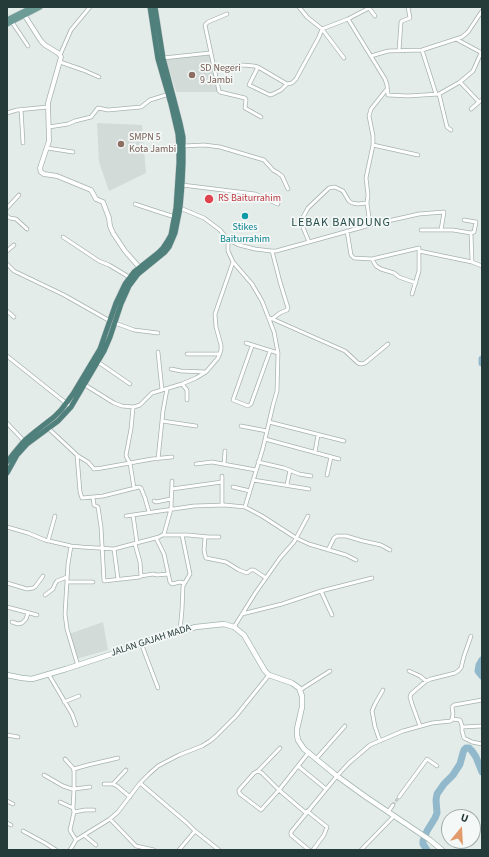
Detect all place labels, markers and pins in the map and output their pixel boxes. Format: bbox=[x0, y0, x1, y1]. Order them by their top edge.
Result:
place label: SD Negeri 9 Jambi bbox=[200, 63, 241, 86]
marker: SD Negeri 9 Jambi bbox=[187, 70, 197, 80]
place label: SMPN 5 Kota Jambi bbox=[129, 132, 176, 156]
marker: SMPN 5 Kota Jambi bbox=[116, 139, 126, 149]
marker: RS Baiturrahim bbox=[203, 193, 215, 205]
place label: RS Baiturrahim bbox=[218, 193, 281, 205]
marker: Stikes Baiturrahim bbox=[240, 211, 250, 221]
place label: Stikes Baiturrahim bbox=[220, 222, 270, 246]

